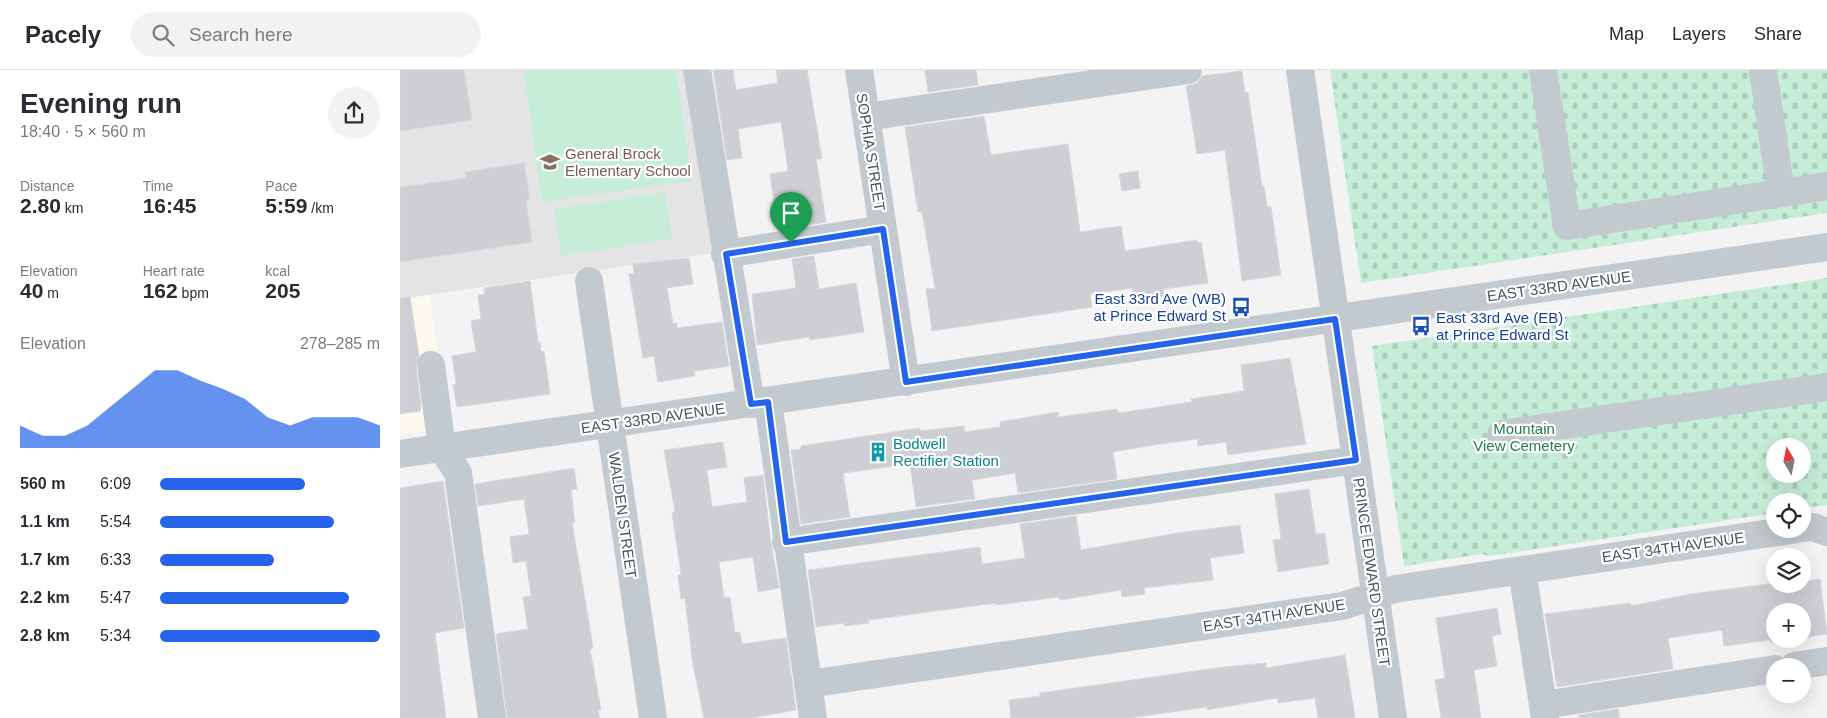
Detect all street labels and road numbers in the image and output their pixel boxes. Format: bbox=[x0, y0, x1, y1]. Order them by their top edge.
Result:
street label: SOPHIA STREET bbox=[853, 92, 889, 212]
street label: EAST 33RD AVENUE bbox=[1486, 267, 1632, 305]
street label: EAST 33RD AVENUE bbox=[580, 399, 726, 437]
street label: WALDEN STREET bbox=[606, 451, 640, 579]
street label: PRINCE EDWARD STREET bbox=[1350, 477, 1394, 667]
street label: EAST 34TH AVENUE bbox=[1601, 529, 1745, 565]
street label: EAST 34TH AVENUE bbox=[1202, 595, 1346, 635]

